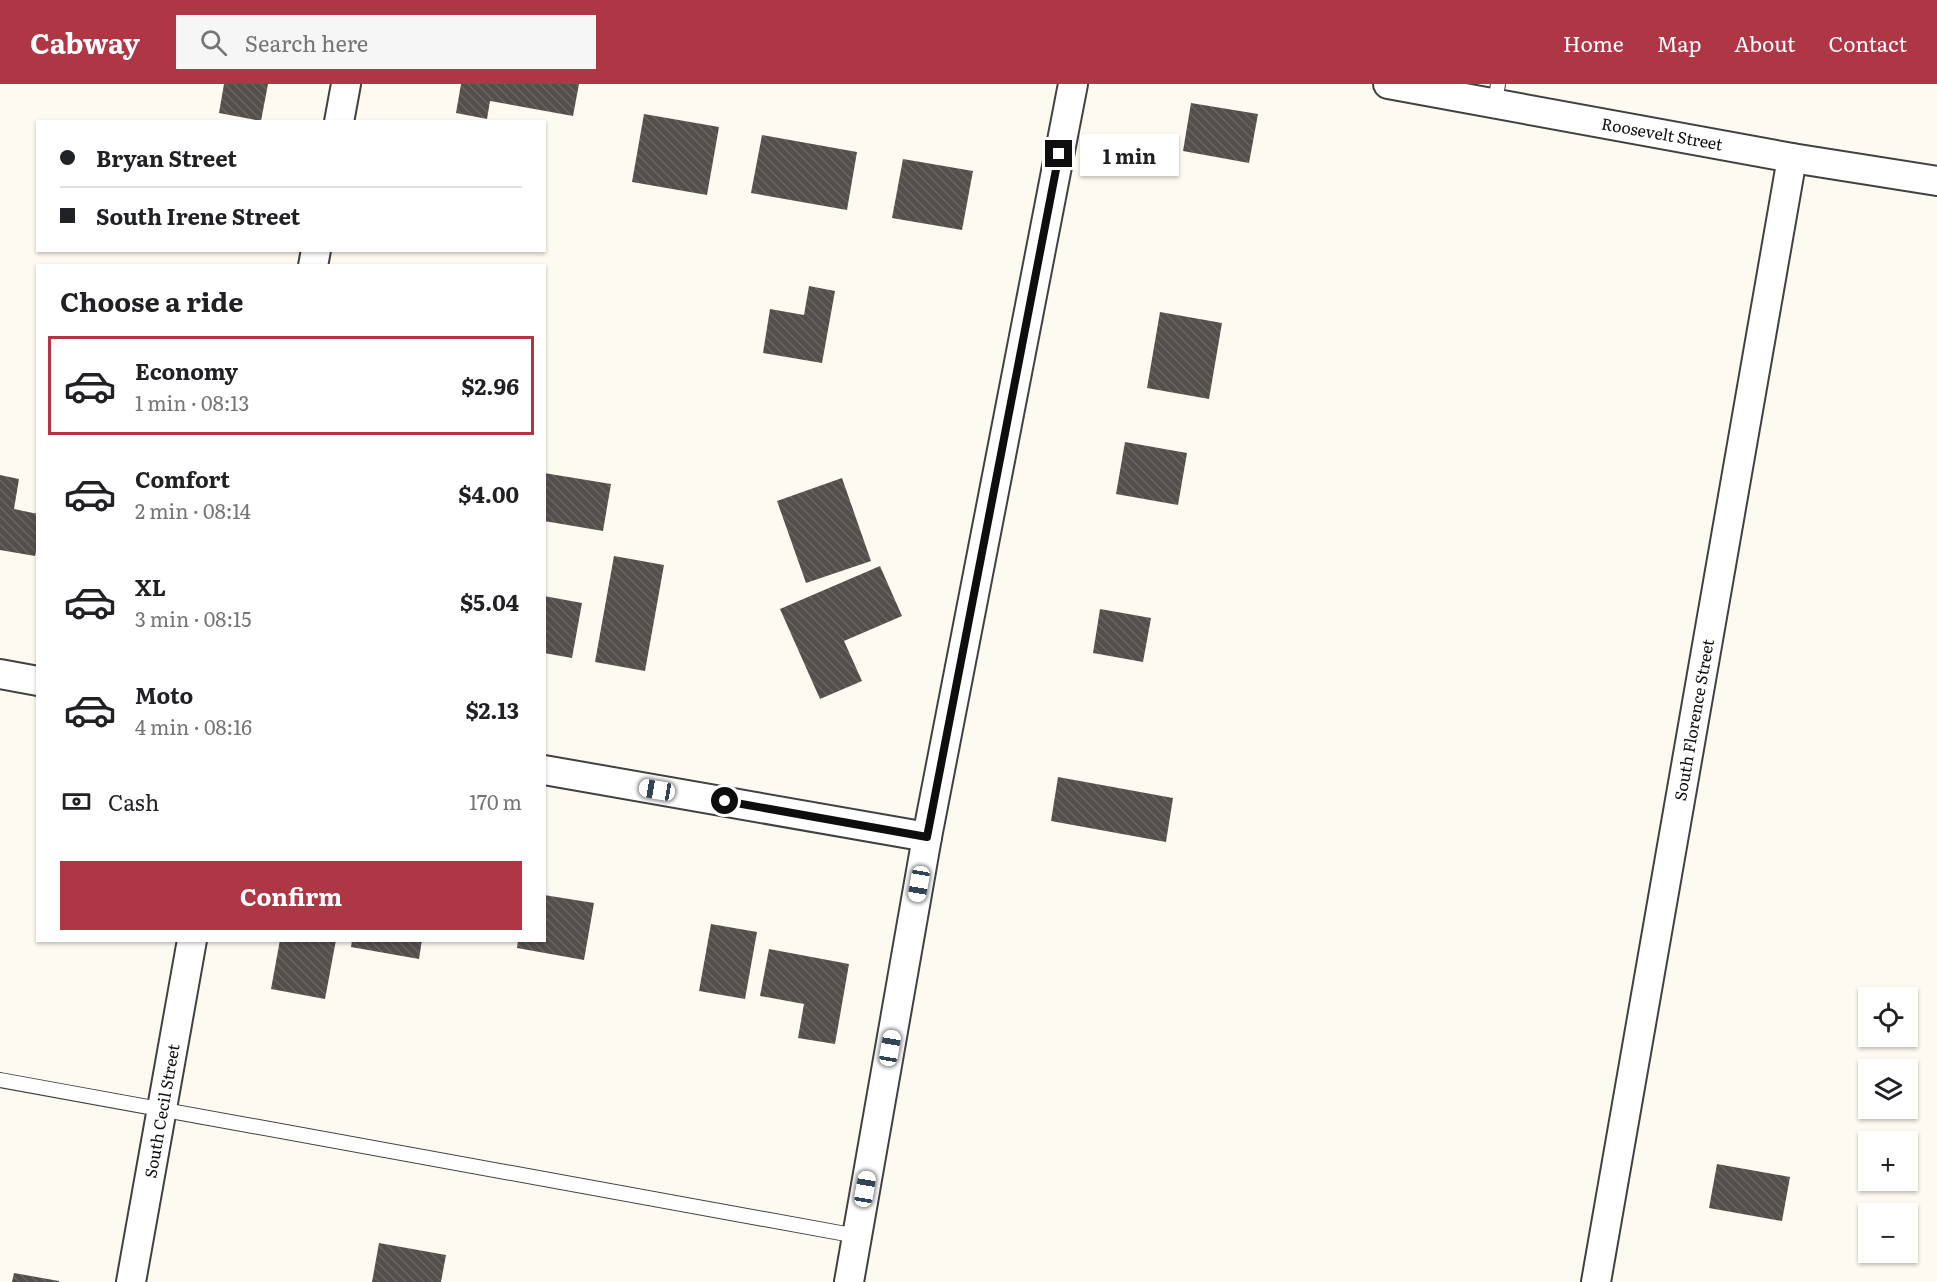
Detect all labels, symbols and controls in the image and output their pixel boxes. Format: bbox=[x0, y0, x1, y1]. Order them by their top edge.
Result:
search box bbox=[176, 15, 596, 69]
text: Cabway bbox=[30, 21, 140, 63]
icon: search bbox=[197, 26, 230, 59]
text: Search here bbox=[245, 26, 368, 59]
text: Home bbox=[1563, 27, 1624, 58]
text: Map bbox=[1657, 27, 1701, 58]
text: About bbox=[1734, 27, 1796, 58]
text: Contact bbox=[1829, 27, 1907, 58]
street label: Roosevelt Street bbox=[1600, 111, 1725, 156]
callout: 1 min bbox=[1080, 133, 1179, 175]
route end bbox=[1045, 140, 1072, 167]
text: 1 min bbox=[1103, 140, 1156, 170]
text: Bryan Street bbox=[96, 141, 237, 174]
text: South Irene Street bbox=[96, 199, 300, 232]
text: Choose a ride bbox=[60, 280, 243, 320]
text: Economy bbox=[135, 354, 238, 387]
icon: car bbox=[63, 359, 117, 413]
text: $2.96 bbox=[461, 369, 519, 402]
text: 1 min · 08:13 bbox=[135, 387, 249, 417]
text: Comfort bbox=[135, 462, 230, 495]
icon: car bbox=[63, 467, 117, 521]
text: $4.00 bbox=[458, 477, 519, 510]
text: 2 min · 08:14 bbox=[135, 495, 251, 525]
text: XL bbox=[135, 570, 166, 603]
icon: car bbox=[63, 575, 117, 629]
text: $5.04 bbox=[460, 585, 519, 618]
text: 3 min · 08:15 bbox=[135, 603, 251, 633]
street label: South Florence Street bbox=[1667, 636, 1719, 803]
text: Moto bbox=[135, 678, 193, 711]
icon: car bbox=[63, 683, 117, 737]
text: $2.13 bbox=[465, 693, 519, 726]
text: 4 min · 08:16 bbox=[135, 711, 252, 741]
car bbox=[638, 778, 676, 802]
icon: cash bbox=[60, 785, 93, 818]
text: Cash bbox=[108, 785, 159, 818]
text: 170 m bbox=[469, 786, 522, 816]
route start bbox=[711, 787, 738, 814]
button: Confirm bbox=[60, 861, 522, 930]
car bbox=[907, 865, 931, 903]
map controls bbox=[1858, 987, 1918, 1263]
button: locate bbox=[1858, 987, 1918, 1047]
car bbox=[878, 1029, 902, 1067]
street label: South Cecil Street bbox=[137, 1041, 185, 1180]
button: layers bbox=[1858, 1059, 1918, 1119]
button: + bbox=[1858, 1131, 1918, 1191]
car bbox=[853, 1170, 877, 1208]
button: − bbox=[1858, 1203, 1918, 1263]

